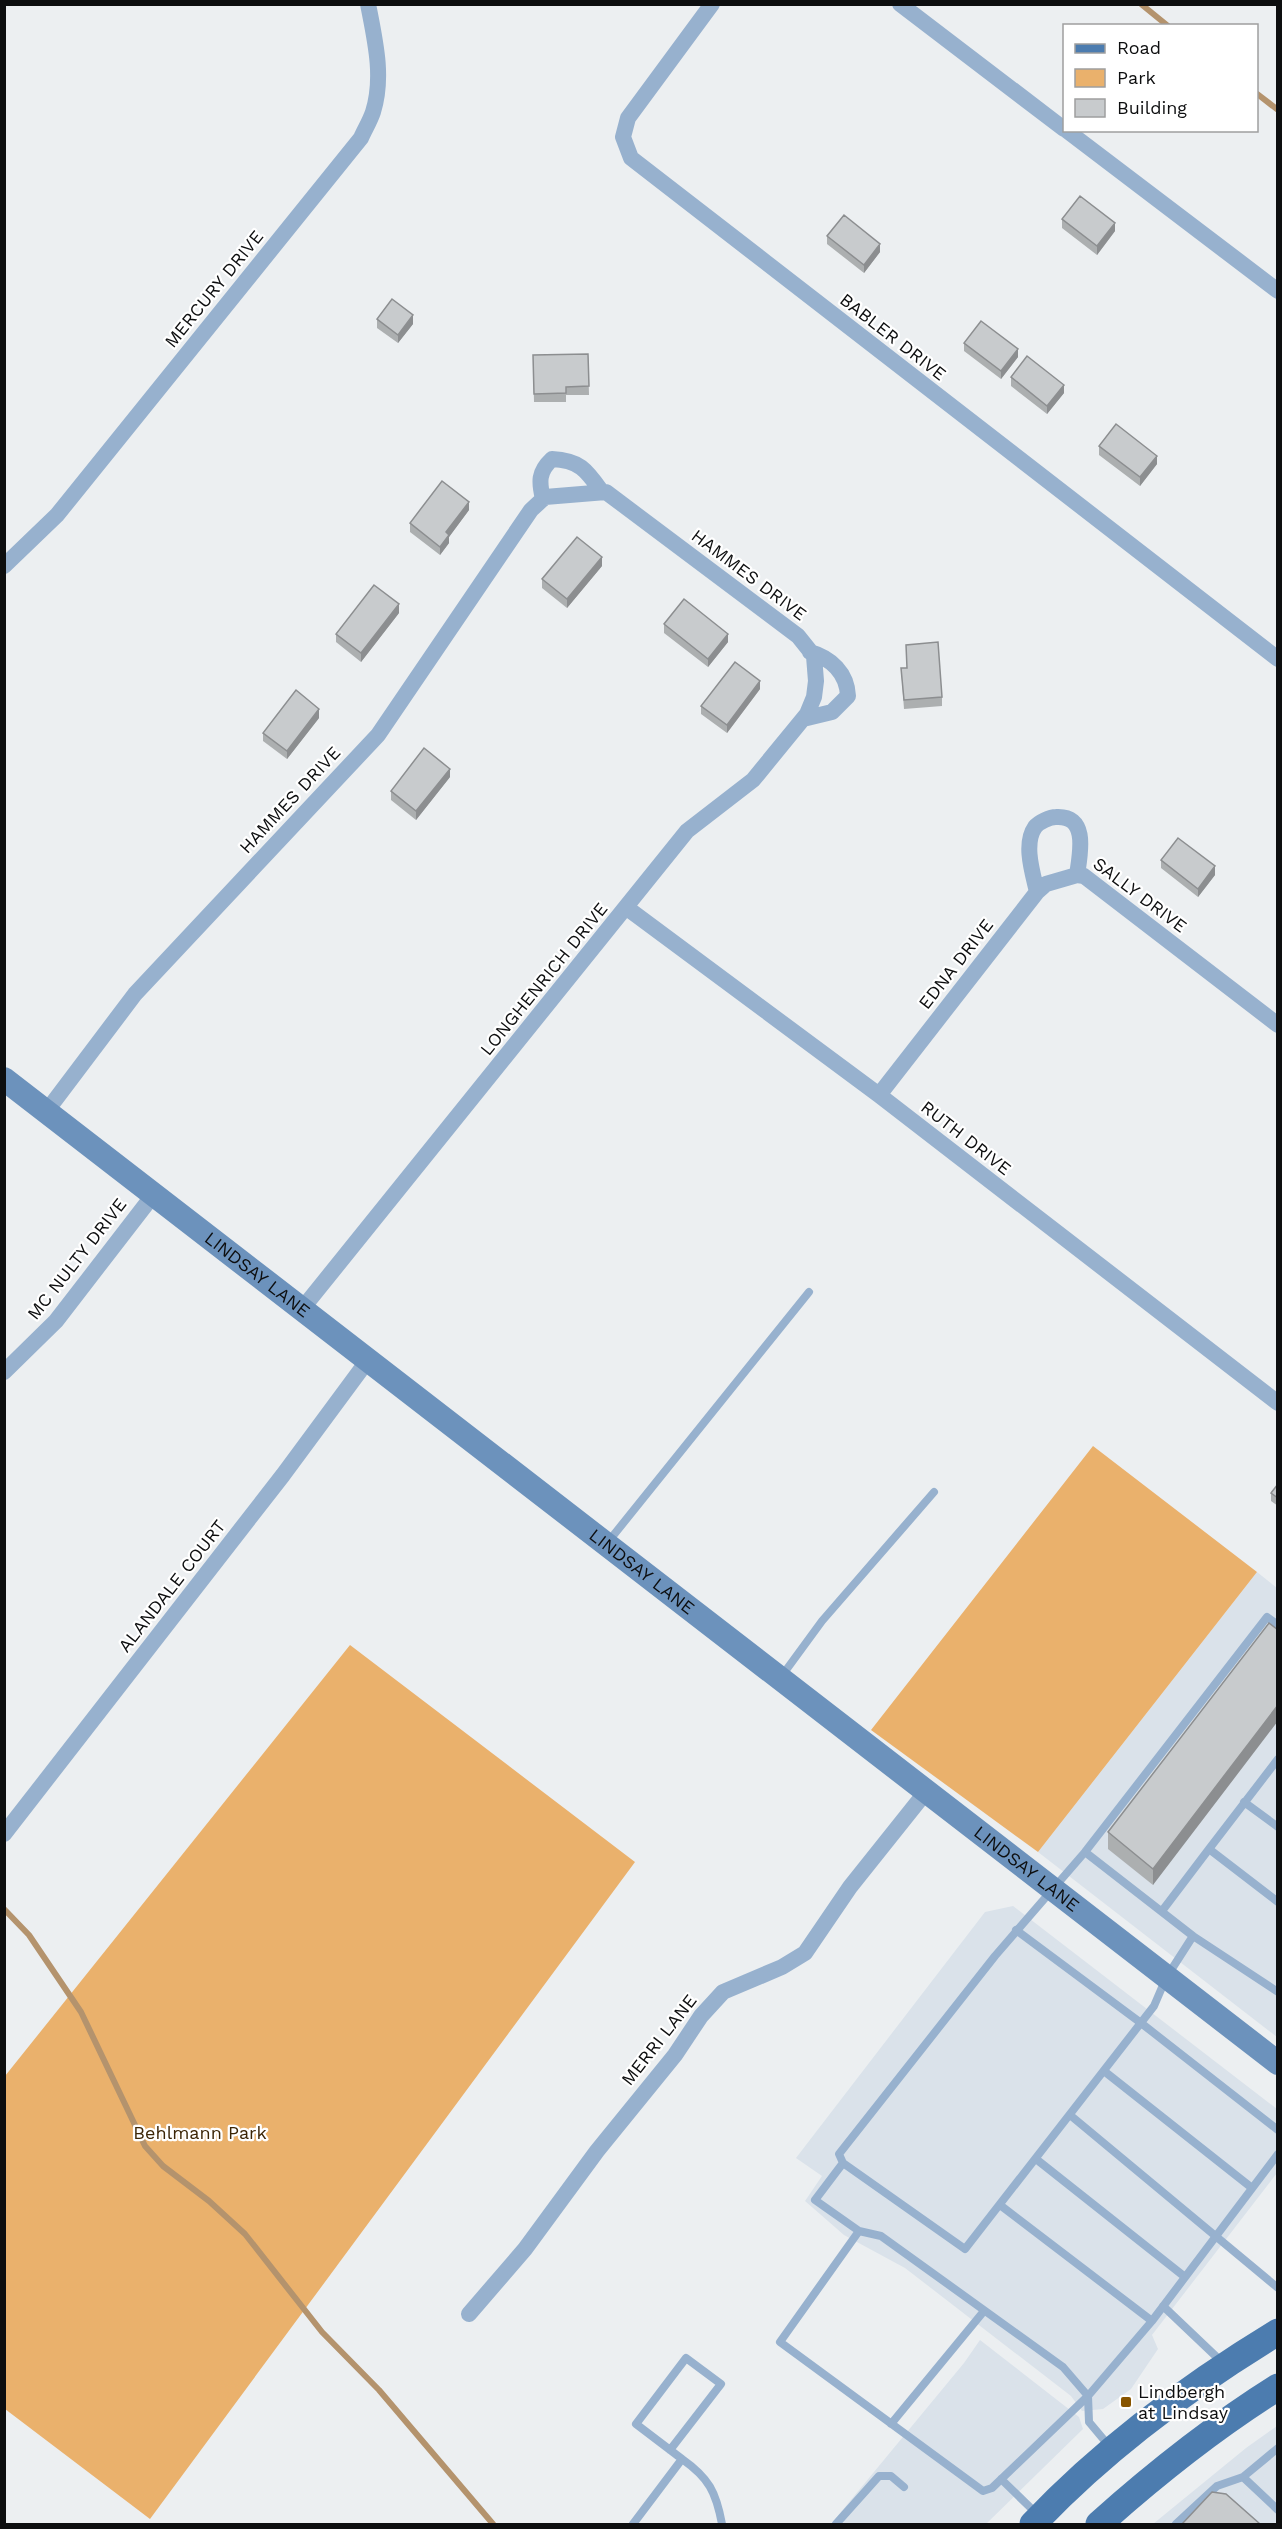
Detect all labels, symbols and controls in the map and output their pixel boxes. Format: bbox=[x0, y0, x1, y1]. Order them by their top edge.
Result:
legend bbox=[1063, 24, 1258, 132]
text: Road bbox=[1117, 37, 1161, 58]
text: Park bbox=[1117, 67, 1156, 88]
text: Building bbox=[1117, 97, 1187, 118]
street label: MERCURY DRIVE bbox=[160, 226, 267, 351]
street label: BABLER DRIVE bbox=[836, 289, 951, 385]
street label: HAMMES DRIVE bbox=[688, 525, 811, 625]
street label: HAMMES DRIVE bbox=[235, 742, 345, 857]
street label: SALLY DRIVE bbox=[1089, 853, 1191, 937]
street label: LONGHENRICH DRIVE bbox=[476, 898, 612, 1059]
street label: EDNA DRIVE bbox=[914, 915, 997, 1013]
street label: RUTH DRIVE bbox=[917, 1096, 1015, 1179]
street label: MC NULTY DRIVE bbox=[23, 1194, 131, 1324]
street label: LINDSAY LANE bbox=[201, 1227, 314, 1321]
street label: ALANDALE COURT bbox=[114, 1515, 230, 1656]
street label: LINDSAY LANE bbox=[585, 1524, 699, 1619]
street label: LINDSAY LANE bbox=[970, 1821, 1084, 1916]
street label: MERRI LANE bbox=[617, 1990, 701, 2089]
park label: Behlmann Park bbox=[133, 2122, 267, 2143]
place label: Lindbergh at Lindsay bbox=[1138, 2381, 1229, 2423]
marker: Lindbergh at Lindsay bbox=[1119, 2395, 1133, 2409]

